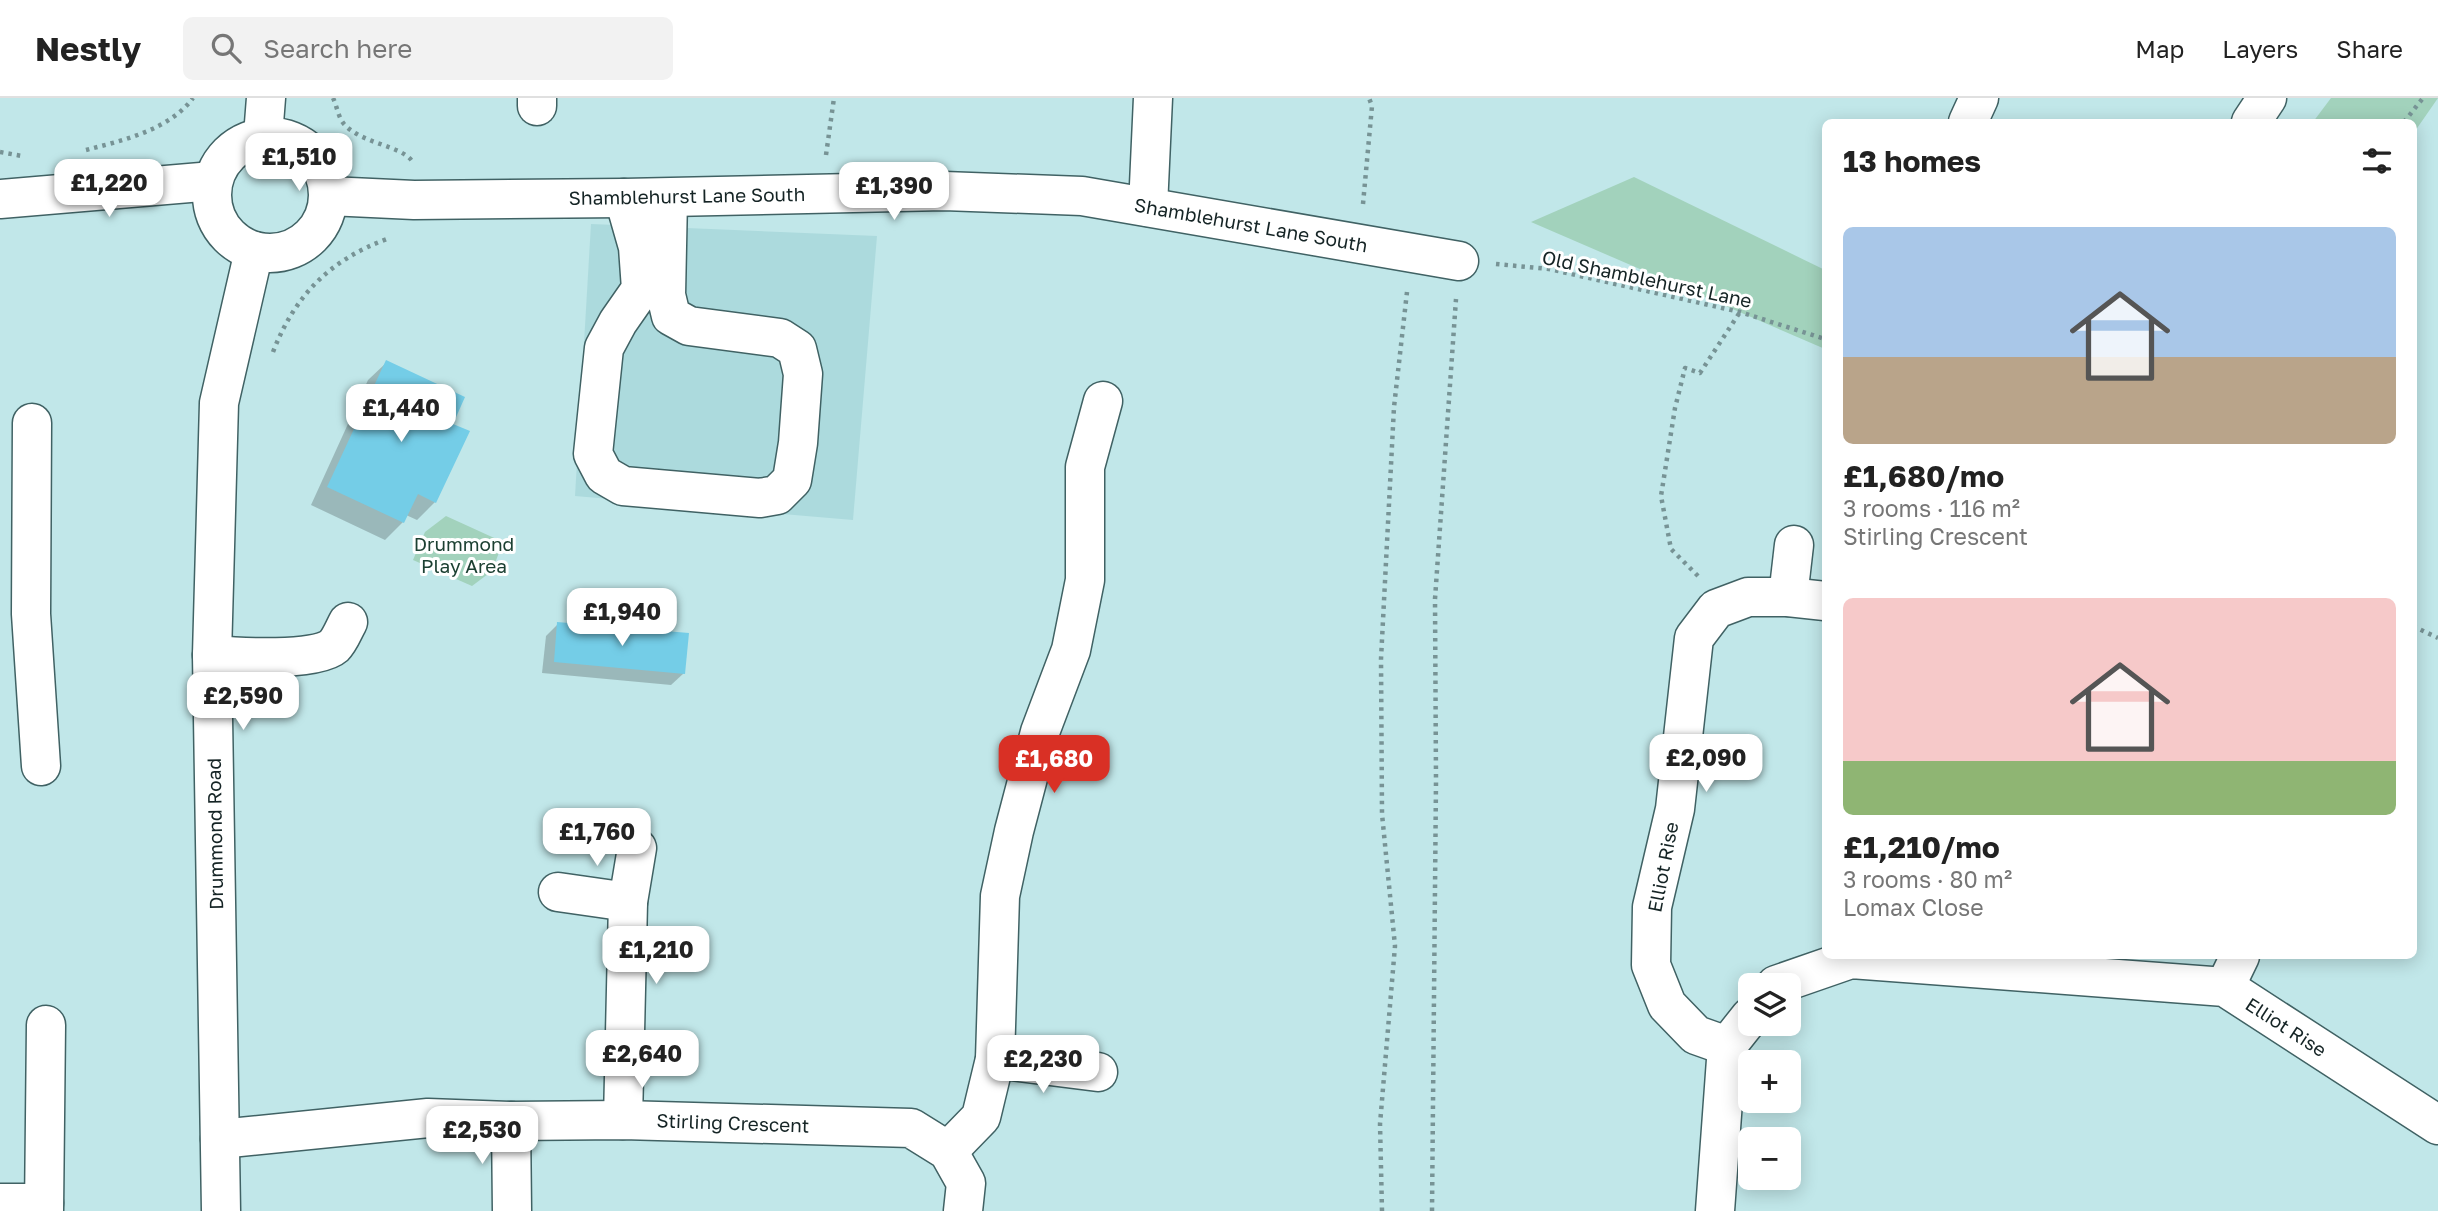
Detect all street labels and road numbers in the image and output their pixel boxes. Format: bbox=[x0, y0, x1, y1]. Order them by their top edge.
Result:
street label: Shamblehurst Lane South bbox=[569, 182, 805, 209]
street label: Shamblehurst Lane South bbox=[1133, 193, 1370, 256]
street label: Old Shamblehurst Lane bbox=[1540, 245, 1754, 312]
street label: Drummond Road bbox=[202, 758, 227, 910]
street label: Elliot Rise bbox=[1642, 820, 1683, 914]
street label: Elliot Rise bbox=[2242, 992, 2331, 1061]
street label: Stirling Crescent bbox=[656, 1108, 810, 1137]

